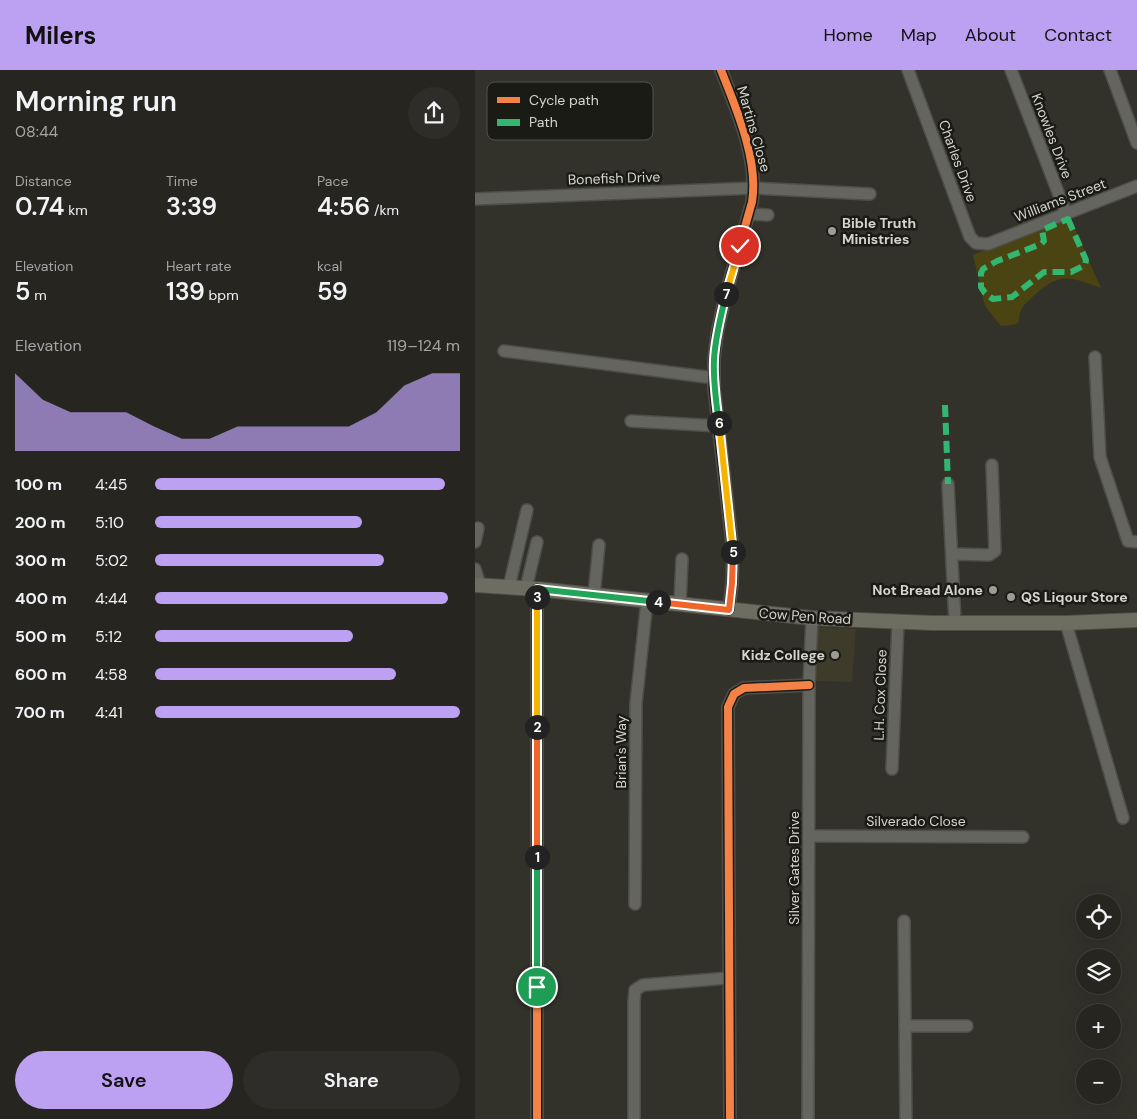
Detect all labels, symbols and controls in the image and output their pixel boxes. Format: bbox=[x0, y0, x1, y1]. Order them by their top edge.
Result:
text: Milers bbox=[25, 20, 96, 51]
text: Home bbox=[823, 23, 873, 47]
text: Map bbox=[901, 23, 937, 47]
text: About bbox=[965, 23, 1016, 47]
text: Contact bbox=[1044, 23, 1112, 47]
legend bbox=[487, 82, 653, 140]
text: Morning run bbox=[15, 83, 177, 120]
street label: Martins Close bbox=[733, 84, 775, 174]
button: share bbox=[408, 87, 460, 139]
text: Cycle path bbox=[529, 91, 599, 109]
street label: Knowles Drive bbox=[1027, 91, 1077, 181]
text: Path bbox=[529, 113, 558, 131]
street label: Charles Drive bbox=[935, 118, 981, 204]
text: 08:44 bbox=[15, 121, 58, 142]
street label: Bonefish Drive bbox=[567, 167, 661, 189]
text: Distance bbox=[15, 172, 72, 190]
text: Time bbox=[166, 172, 198, 190]
text: Pace bbox=[317, 172, 348, 190]
street label: Williams Street bbox=[1011, 174, 1109, 226]
text: 0.74 bbox=[15, 190, 65, 223]
text: 3:39 bbox=[166, 190, 217, 223]
text: 4:56 bbox=[317, 190, 370, 223]
text: km bbox=[65, 201, 88, 219]
text: /km bbox=[370, 201, 399, 219]
place label: Bible Truth Ministries bbox=[842, 214, 916, 248]
pin bbox=[719, 225, 761, 267]
marker: Bible Truth Ministries bbox=[826, 225, 838, 237]
icon: check bbox=[726, 232, 754, 260]
text: Elevation bbox=[15, 257, 73, 275]
text: Heart rate bbox=[166, 257, 231, 275]
text: kcal bbox=[317, 257, 342, 275]
text: 5 bbox=[15, 275, 30, 308]
text: 139 bbox=[166, 275, 205, 308]
text: 59 bbox=[317, 275, 348, 308]
pin: 7 bbox=[713, 282, 739, 306]
text: 7 bbox=[723, 285, 730, 303]
text: m bbox=[30, 286, 47, 304]
text: bpm bbox=[205, 286, 239, 304]
text: Elevation bbox=[15, 335, 82, 356]
text: 119–124 m bbox=[387, 335, 460, 356]
pin: 6 bbox=[707, 410, 731, 436]
text: 6 bbox=[715, 414, 724, 432]
text: 100 m bbox=[15, 474, 62, 495]
text: 4:45 bbox=[95, 474, 127, 495]
text: 200 m bbox=[15, 512, 66, 533]
text: 5:10 bbox=[95, 512, 124, 533]
pin: 5 bbox=[721, 540, 745, 564]
text: 5 bbox=[729, 543, 738, 561]
text: 300 m bbox=[15, 550, 66, 571]
text: 5:02 bbox=[95, 550, 128, 571]
place label: Not Bread Alone bbox=[872, 581, 983, 599]
pin: 3 bbox=[525, 584, 549, 610]
marker: Not Bread Alone bbox=[987, 584, 999, 596]
text: 400 m bbox=[15, 588, 67, 609]
text: 4:44 bbox=[95, 588, 127, 609]
text: 3 bbox=[533, 588, 542, 606]
place label: QS Liqour Store bbox=[1021, 588, 1128, 606]
pin: 4 bbox=[645, 590, 671, 614]
marker: QS Liqour Store bbox=[1005, 591, 1017, 603]
text: 4 bbox=[654, 593, 663, 611]
street label: Cow Pen Road bbox=[758, 604, 852, 628]
text: 500 m bbox=[15, 626, 66, 647]
text: 5:12 bbox=[95, 626, 122, 647]
place label: Kidz College bbox=[742, 646, 825, 664]
marker: Kidz College bbox=[829, 649, 841, 661]
street label: L.H. Cox Close bbox=[869, 649, 891, 741]
text: 600 m bbox=[15, 664, 67, 685]
text: 4:58 bbox=[95, 664, 127, 685]
text: 700 m bbox=[15, 702, 65, 723]
text: 4:41 bbox=[95, 702, 123, 723]
pin: 2 bbox=[525, 714, 549, 740]
street label: Brian's Way bbox=[612, 715, 630, 788]
text: 2 bbox=[533, 718, 542, 736]
street label: Silver Gates Drive bbox=[785, 811, 803, 925]
street label: Silverado Close bbox=[866, 812, 966, 830]
pin: 1 bbox=[525, 844, 549, 870]
text: 1 bbox=[535, 848, 540, 866]
map controls bbox=[1076, 894, 1121, 1104]
button: locate bbox=[1076, 894, 1121, 939]
button: layers bbox=[1076, 949, 1121, 994]
pin bbox=[516, 966, 558, 1008]
icon: arrive bbox=[523, 973, 551, 1001]
button: + bbox=[1076, 1004, 1121, 1049]
button: Save bbox=[15, 1051, 233, 1109]
button: Share bbox=[243, 1051, 460, 1109]
button: − bbox=[1076, 1059, 1121, 1104]

